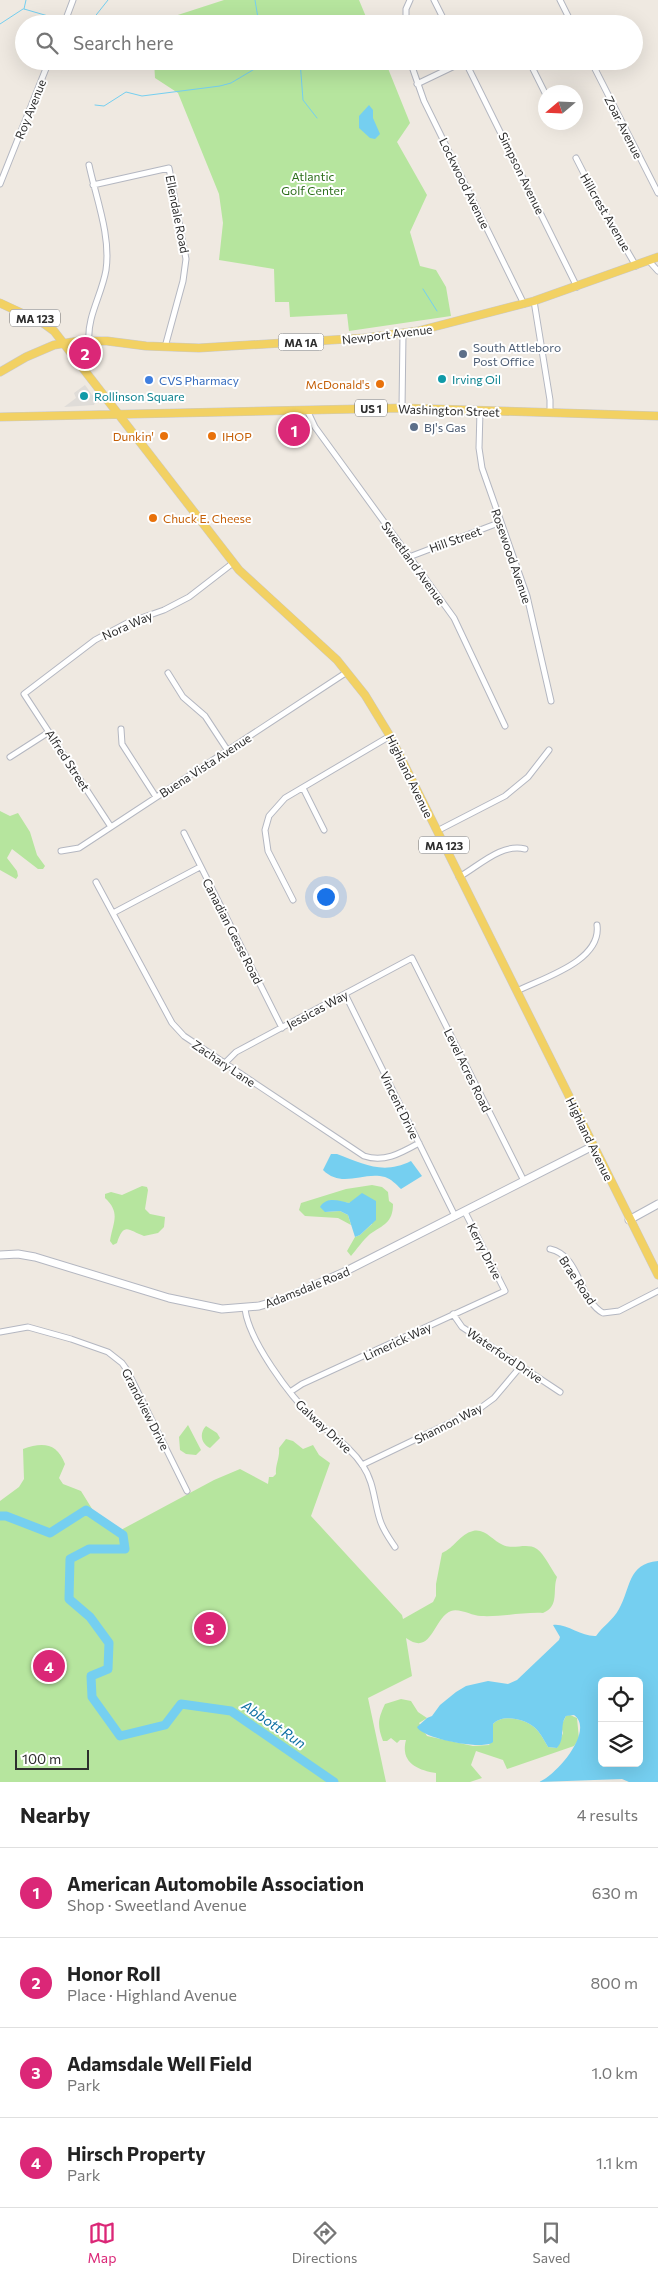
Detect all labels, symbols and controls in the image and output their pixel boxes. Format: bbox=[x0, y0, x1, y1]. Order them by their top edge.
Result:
search box bbox=[15, 15, 643, 70]
icon: search bbox=[33, 29, 61, 57]
text: Search here bbox=[73, 31, 173, 54]
street label: Roy Avenue bbox=[12, 77, 48, 141]
north arrow bbox=[538, 85, 583, 130]
street label: Zoar Avenue bbox=[602, 93, 646, 161]
street label: Simpson Avenue bbox=[496, 130, 548, 216]
street label: Lockwood Avenue bbox=[437, 135, 493, 231]
park label: Atlantic Golf Center bbox=[281, 169, 345, 197]
street label: Hillcrest Avenue bbox=[578, 171, 634, 253]
street label: Ellendale Road bbox=[164, 174, 192, 254]
road number: MA 123 bbox=[10, 310, 60, 326]
street label: Newport Avenue bbox=[341, 321, 433, 347]
pin: 2 bbox=[69, 334, 101, 372]
road number: MA 1A bbox=[278, 334, 324, 351]
place label: South Attleboro Post Office bbox=[473, 340, 561, 368]
marker: South Attleboro Post Office bbox=[457, 348, 469, 360]
place label: Irving Oil bbox=[452, 372, 501, 386]
place label: CVS Pharmacy bbox=[159, 373, 239, 387]
marker: Irving Oil bbox=[436, 373, 448, 385]
marker: CVS Pharmacy bbox=[143, 374, 155, 386]
place label: McDonald's bbox=[306, 377, 370, 391]
marker: McDonald's bbox=[374, 378, 386, 390]
place label: Rollinson Square bbox=[94, 389, 185, 403]
marker: Rollinson Square bbox=[78, 390, 90, 402]
road number: US 1 bbox=[355, 399, 387, 416]
street label: Washington Street bbox=[398, 401, 500, 419]
pin: 1 bbox=[278, 411, 310, 449]
place label: BJ's Gas bbox=[424, 420, 466, 435]
marker: BJ's Gas bbox=[408, 421, 420, 433]
place label: Dunkin' bbox=[113, 429, 154, 443]
place label: IHOP bbox=[222, 429, 252, 443]
marker: Dunkin' bbox=[158, 430, 170, 442]
marker: IHOP bbox=[206, 430, 218, 442]
street label: Rosewood Avenue bbox=[489, 507, 535, 605]
place label: Chuck E. Cheese bbox=[163, 511, 251, 525]
marker: Chuck E. Cheese bbox=[147, 512, 159, 524]
street label: Sweetland Avenue bbox=[379, 519, 449, 607]
street label: Hill Street bbox=[427, 523, 483, 555]
street label: Nora Way bbox=[100, 608, 154, 642]
street label: Alfred Street bbox=[43, 727, 93, 793]
street label: Buena Vista Avenue bbox=[157, 730, 253, 800]
street label: Highland Avenue bbox=[384, 732, 436, 820]
road number: MA 123 bbox=[419, 836, 469, 854]
street label: Canadian Geese Road bbox=[200, 876, 266, 986]
your location bbox=[313, 884, 339, 910]
street label: Jessicas Way bbox=[284, 987, 351, 1032]
street label: Level Acres Road bbox=[442, 1026, 494, 1114]
street label: Zachary Lane bbox=[190, 1037, 258, 1089]
street label: Vincent Drive bbox=[378, 1069, 422, 1141]
street label: Highland Avenue bbox=[564, 1095, 616, 1183]
street label: Kerry Drive bbox=[465, 1221, 505, 1281]
street label: Brae Road bbox=[557, 1253, 599, 1307]
street label: Adamsdale Road bbox=[263, 1264, 351, 1310]
street label: Limerick Way bbox=[361, 1319, 433, 1363]
street label: Waterford Drive bbox=[464, 1325, 546, 1385]
street label: Grandview Drive bbox=[119, 1366, 173, 1452]
street label: Galway Drive bbox=[293, 1397, 355, 1455]
street label: Shannon Way bbox=[412, 1400, 484, 1446]
pin: 3 bbox=[194, 1609, 226, 1647]
pin: 4 bbox=[33, 1647, 65, 1685]
map controls bbox=[598, 1677, 643, 1767]
button: locate bbox=[598, 1677, 643, 1722]
water label: Abbott Run bbox=[238, 1696, 309, 1752]
button: layers bbox=[598, 1722, 643, 1767]
scale bar bbox=[15, 1747, 89, 1770]
text: 100 m bbox=[22, 1750, 61, 1767]
text: Nearby bbox=[20, 1802, 90, 1827]
text: 4 results bbox=[577, 1805, 638, 1824]
text: American Automobile Association bbox=[67, 1872, 364, 1895]
text: 1 bbox=[32, 1883, 40, 1902]
text: 630 m bbox=[592, 1883, 638, 1902]
text: Shop · Sweetland Avenue bbox=[67, 1895, 247, 1914]
text: Honor Roll bbox=[67, 1962, 161, 1985]
text: 2 bbox=[31, 1973, 41, 1992]
text: 800 m bbox=[590, 1973, 638, 1992]
text: Place · Highland Avenue bbox=[67, 1985, 237, 2004]
text: Adamsdale Well Field bbox=[67, 2052, 252, 2075]
text: 3 bbox=[31, 2063, 41, 2082]
text: 1.0 km bbox=[592, 2063, 638, 2082]
text: Park bbox=[67, 2075, 100, 2094]
text: Hirsch Property bbox=[67, 2142, 206, 2165]
text: 4 bbox=[31, 2153, 41, 2172]
text: 1.1 km bbox=[596, 2153, 638, 2172]
text: Park bbox=[67, 2165, 100, 2184]
tab: Map bbox=[88, 2219, 116, 2266]
tab: Directions bbox=[292, 2219, 357, 2266]
tab: Saved bbox=[533, 2219, 570, 2266]

